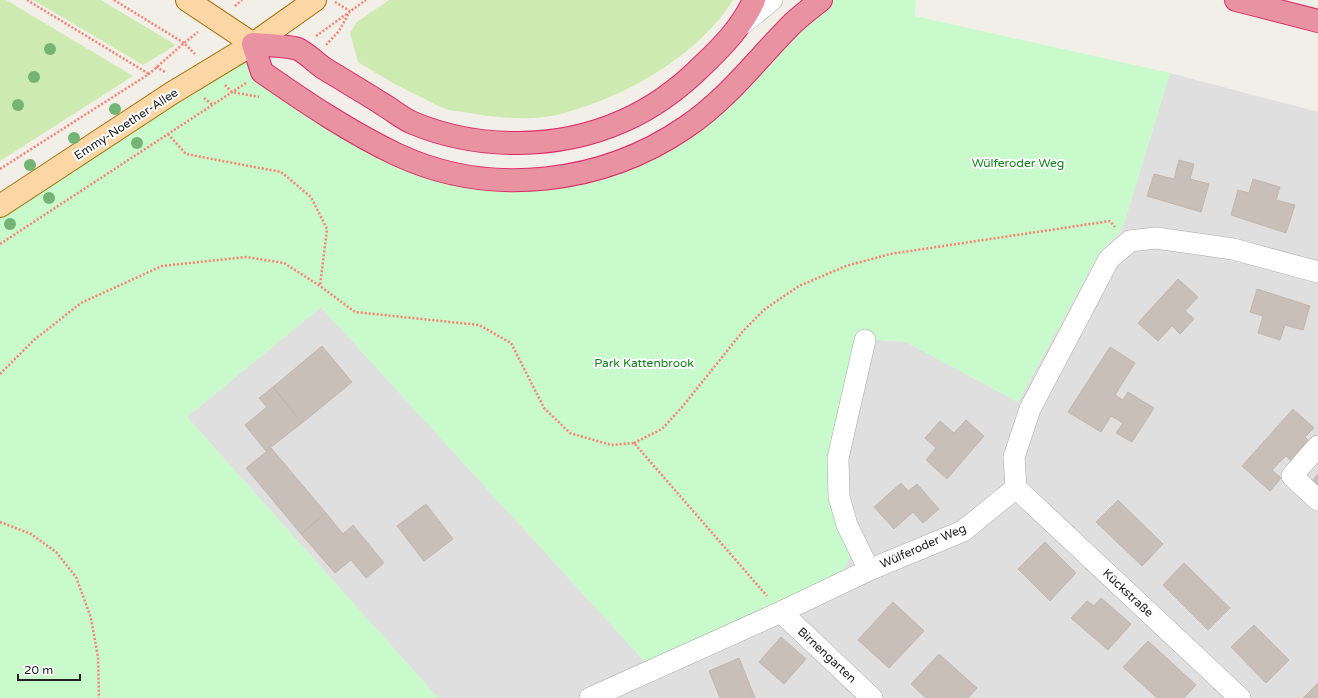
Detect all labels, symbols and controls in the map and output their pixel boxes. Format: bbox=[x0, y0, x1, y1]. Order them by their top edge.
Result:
street label: Emmy-Noether-Allee bbox=[72, 85, 181, 163]
park label: Wülferoder Weg bbox=[972, 156, 1064, 170]
park label: Park Kattenbrook bbox=[594, 356, 694, 370]
street label: Wülferoder Weg bbox=[878, 521, 968, 571]
street label: Kückstraße bbox=[1100, 566, 1156, 620]
street label: Birnengarten bbox=[795, 624, 859, 686]
scale bar bbox=[18, 656, 80, 682]
text: 20 m bbox=[24, 663, 53, 677]

